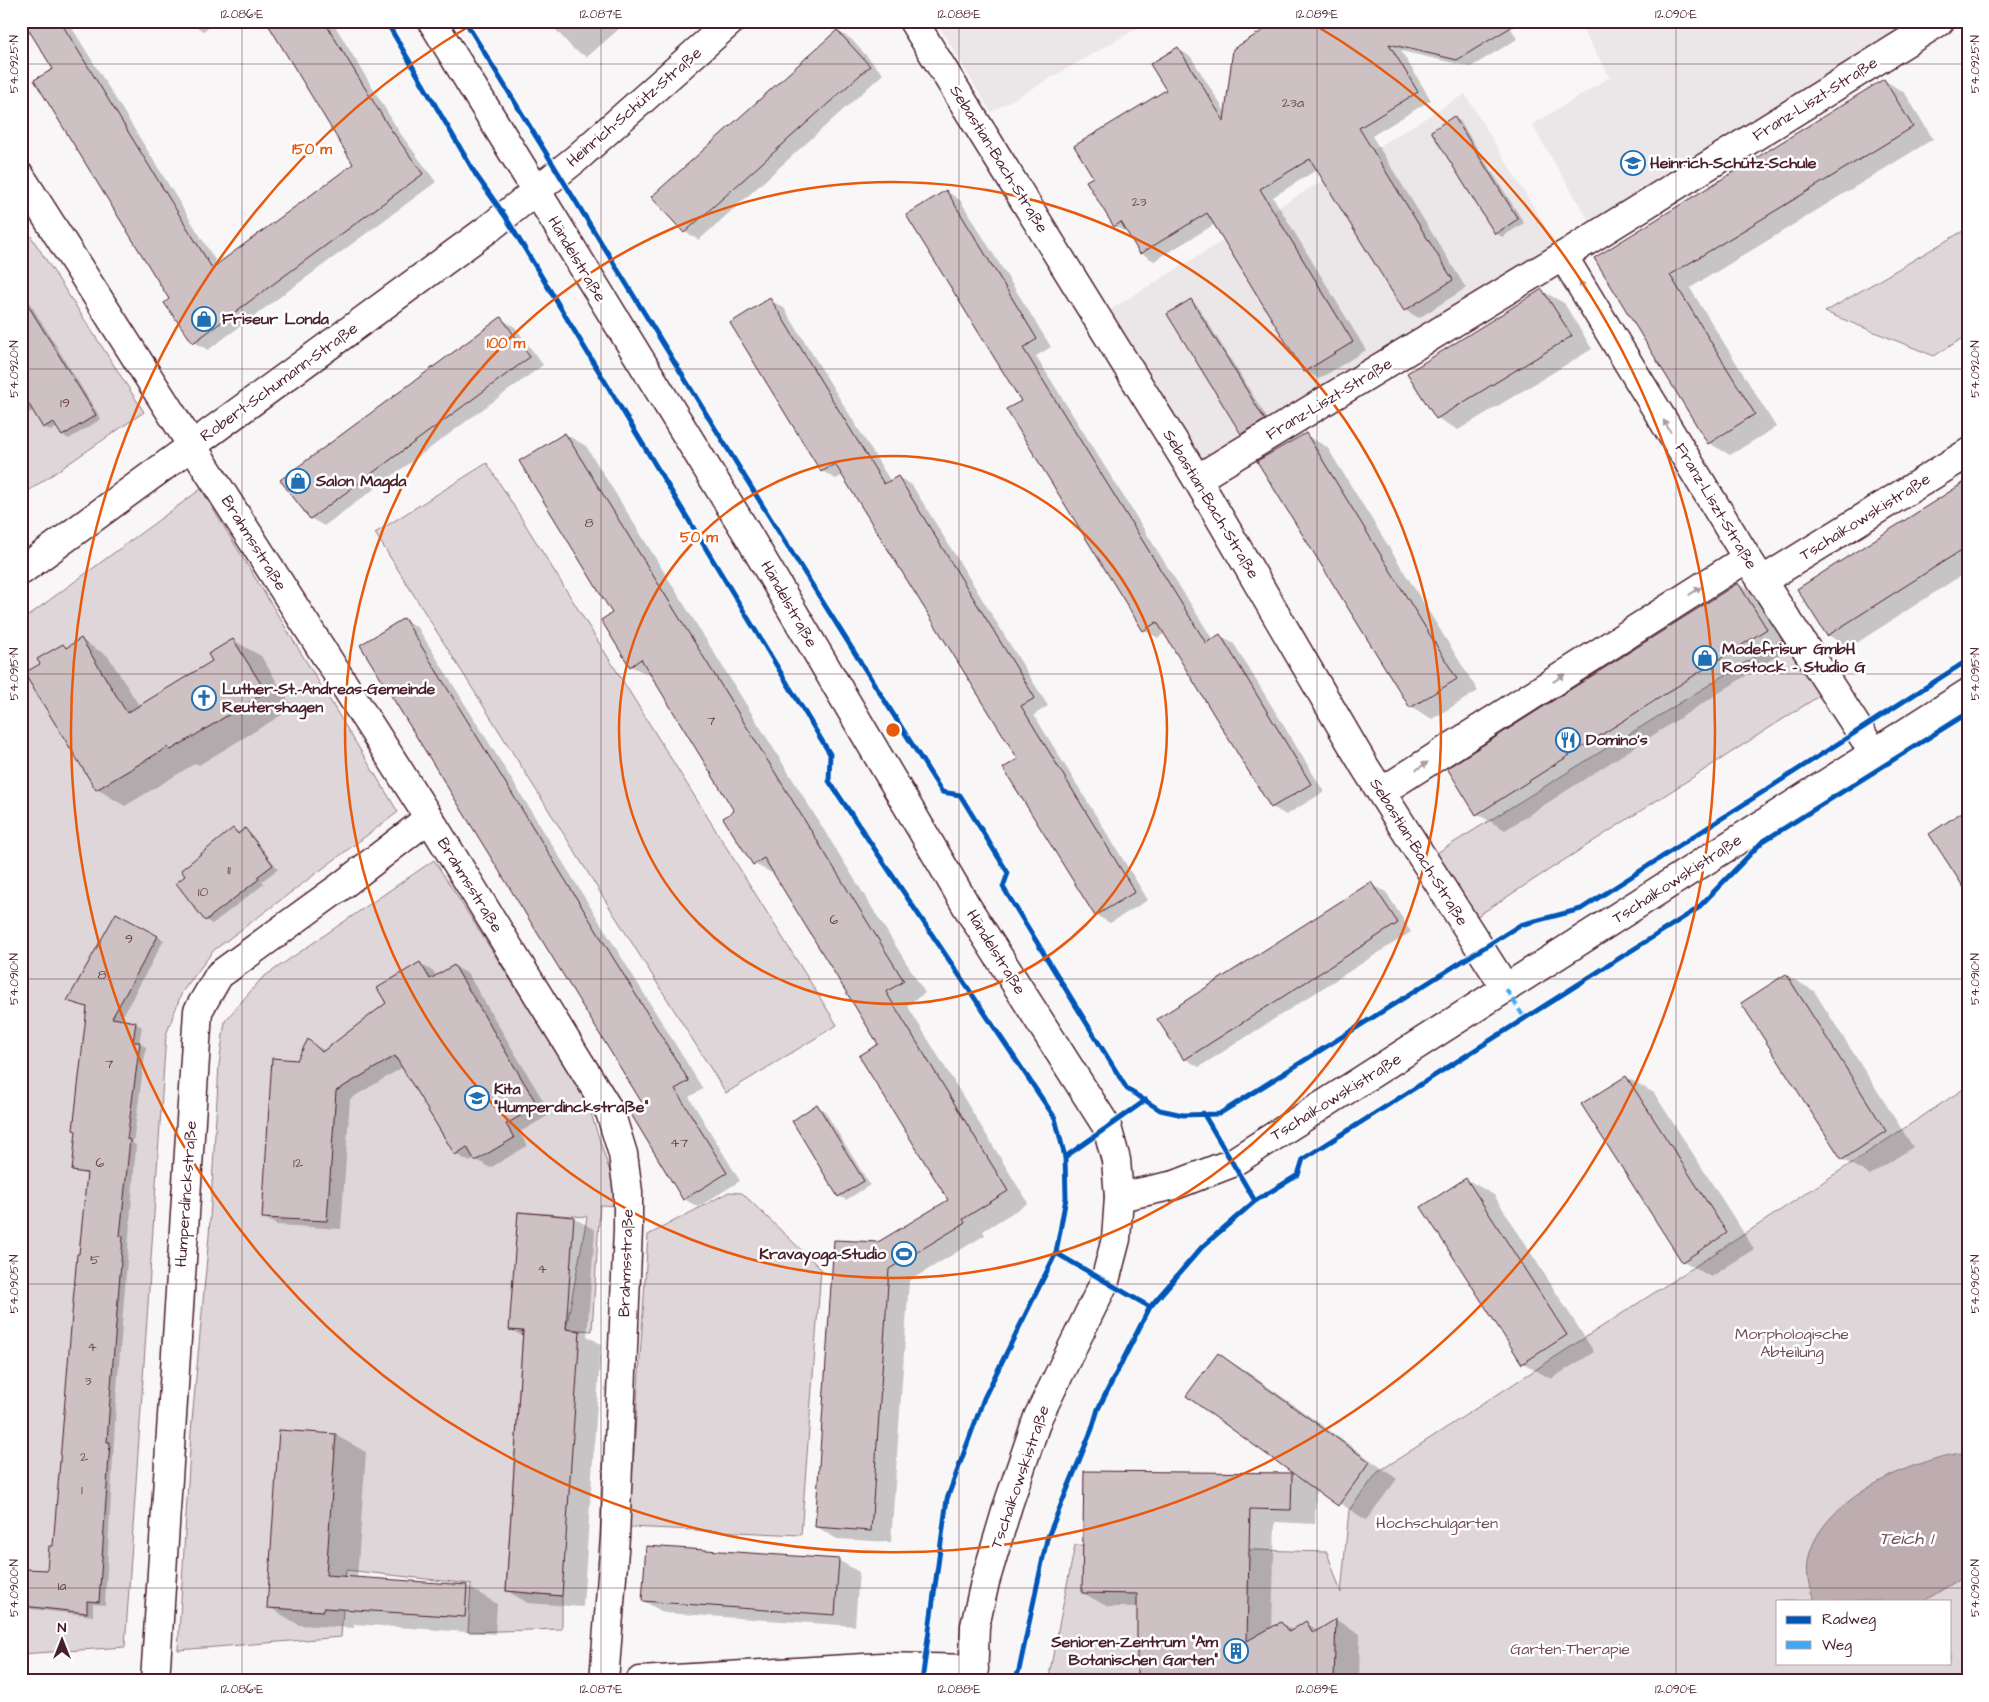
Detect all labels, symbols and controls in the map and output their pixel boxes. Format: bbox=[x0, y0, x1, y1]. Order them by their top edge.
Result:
text: 12.086°E bbox=[221, 6, 263, 23]
text: 12.087°E bbox=[580, 6, 622, 23]
text: 12.088°E bbox=[938, 6, 980, 23]
text: 12.089°E bbox=[1296, 6, 1338, 23]
text: 12.090°E bbox=[1655, 6, 1697, 23]
text: 54.0925°N bbox=[6, 34, 23, 93]
text: 54.0925°N bbox=[1967, 34, 1984, 93]
street label: Heinrich-Schütz-Straße bbox=[562, 42, 707, 172]
street label: Franz-Liszt-Straße bbox=[1748, 51, 1882, 146]
street label: Sebastian-Bach-Straße bbox=[945, 81, 1054, 237]
house number: 23a bbox=[1282, 93, 1304, 113]
text: 150 m bbox=[292, 139, 332, 160]
school or university icon: Heinrich-Schütz-Schule bbox=[1620, 150, 1646, 176]
place label: Heinrich-Schütz-Schule bbox=[1650, 152, 1817, 174]
house number: 23 bbox=[1131, 192, 1147, 212]
street label: Händelstraße bbox=[543, 212, 612, 306]
one-way arrow bbox=[1578, 281, 1587, 294]
shop icon: Friseur Londa bbox=[191, 306, 217, 332]
place label: Friseur Londa bbox=[222, 308, 330, 330]
street label: Robert-Schumann-Straße bbox=[196, 317, 363, 447]
text: 100 m bbox=[487, 333, 526, 354]
text: 54.0920°N bbox=[6, 340, 23, 398]
text: 54.0920°N bbox=[1967, 340, 1984, 398]
street label: Franz-Liszt-Straße bbox=[1262, 352, 1396, 445]
house number: 19 bbox=[60, 393, 70, 413]
one-way arrow bbox=[1663, 420, 1672, 433]
street label: Sebastian-Bach-Straße bbox=[1158, 425, 1264, 583]
street label: Franz-Liszt-Straße bbox=[1670, 439, 1763, 573]
shop icon: Salon Magda bbox=[285, 468, 311, 494]
street label: Tschaikowskistraße bbox=[1796, 468, 1935, 566]
place label: Salon Magda bbox=[315, 470, 407, 494]
street label: Brahmsstraße bbox=[216, 491, 292, 595]
house number: 8 bbox=[584, 513, 594, 533]
text: 50 m bbox=[680, 527, 718, 548]
street label: Händelstraße bbox=[755, 557, 823, 652]
one-way arrow bbox=[1689, 586, 1702, 595]
place label: Modefrisur GmbH Rostock - Studio G bbox=[1722, 638, 1867, 678]
shop icon: Modefrisur GmbH Rostock - Studio G bbox=[1692, 645, 1718, 671]
text: 54.0915°N bbox=[6, 647, 23, 700]
text: 54.0915°N bbox=[1967, 647, 1984, 700]
one-way arrow bbox=[1552, 674, 1565, 683]
place label: Luther-St.-Andreas-Gemeinde Reutershagen bbox=[222, 678, 436, 720]
church icon: Luther-St.-Andreas-Gemeinde Reutershagen bbox=[191, 685, 217, 711]
house number: 7 bbox=[707, 711, 716, 731]
centre of rings bbox=[884, 721, 902, 739]
restaurant icon: Domino's bbox=[1555, 727, 1581, 753]
place label: Domino's bbox=[1586, 729, 1648, 751]
one-way arrow bbox=[1415, 761, 1428, 771]
street label: Sebastian-Bach-Straße bbox=[1365, 774, 1474, 930]
street label: Tschaikowskistraße bbox=[1608, 829, 1746, 929]
street label: Brahmsstraße bbox=[432, 833, 508, 937]
house number: 11 bbox=[227, 860, 231, 880]
house number: 10 bbox=[198, 882, 208, 902]
street label: Händelstraße bbox=[961, 905, 1031, 999]
house number: 6 bbox=[830, 910, 839, 930]
house number: 9 bbox=[125, 929, 133, 949]
text: 54.0910°N bbox=[6, 953, 23, 1005]
text: 54.0910°N bbox=[1967, 953, 1984, 1005]
house number: 8 bbox=[97, 965, 107, 985]
street label: Tschaikowskistraße bbox=[1267, 1048, 1406, 1146]
house number: 7 bbox=[105, 1054, 114, 1074]
place label: Kita "Humperdinckstraße" bbox=[494, 1078, 649, 1118]
school or university icon: Kita "Humperdinckstraße" bbox=[464, 1085, 490, 1111]
street label: Humperdinckstraße bbox=[170, 1120, 202, 1268]
house number: 47 bbox=[670, 1133, 688, 1153]
house number: 6 bbox=[96, 1153, 105, 1173]
house number: 12 bbox=[293, 1153, 303, 1173]
street label: Brahmsstraße bbox=[613, 1208, 639, 1317]
sports icon: Kravayoga-Studio bbox=[891, 1241, 917, 1267]
place label: Kravayoga-Studio bbox=[759, 1243, 887, 1267]
house number: 5 bbox=[90, 1250, 100, 1270]
text: 54.0905°N bbox=[6, 1254, 23, 1313]
text: 54.0905°N bbox=[1967, 1254, 1984, 1313]
house number: 4 bbox=[537, 1259, 547, 1279]
park label: Morphologische Abteilung bbox=[1735, 1323, 1849, 1364]
house number: 4 bbox=[87, 1337, 97, 1357]
house number: 3 bbox=[84, 1371, 92, 1391]
street label: Tschaikowskistraße bbox=[985, 1402, 1055, 1552]
house number: 2 bbox=[80, 1447, 88, 1467]
house number: 1 bbox=[81, 1480, 83, 1500]
park label: Hochschulgarten bbox=[1376, 1512, 1498, 1535]
water label: Teich 1 bbox=[1879, 1526, 1935, 1551]
text: 54.0900°N bbox=[6, 1559, 23, 1617]
text: 54.0900°N bbox=[1967, 1559, 1984, 1617]
house number: 1a bbox=[58, 1576, 66, 1596]
legend bbox=[1776, 1600, 1952, 1664]
text: Radweg bbox=[1822, 1609, 1876, 1631]
north arrow bbox=[38, 1614, 88, 1664]
text: N bbox=[58, 1618, 67, 1638]
place label: Senioren-Zentrum "Am Botanischen Garten" bbox=[1050, 1631, 1219, 1671]
text: Weg bbox=[1822, 1635, 1852, 1657]
building icon: Senioren-Zentrum "Am Botanischen Garten" bbox=[1223, 1638, 1249, 1664]
park label: Garten-Therapie bbox=[1510, 1638, 1630, 1660]
text: 12.086°E bbox=[221, 1681, 263, 1698]
text: 12.087°E bbox=[580, 1681, 622, 1698]
text: 12.088°E bbox=[938, 1681, 980, 1698]
text: 12.089°E bbox=[1296, 1681, 1338, 1698]
text: 12.090°E bbox=[1655, 1681, 1697, 1698]

